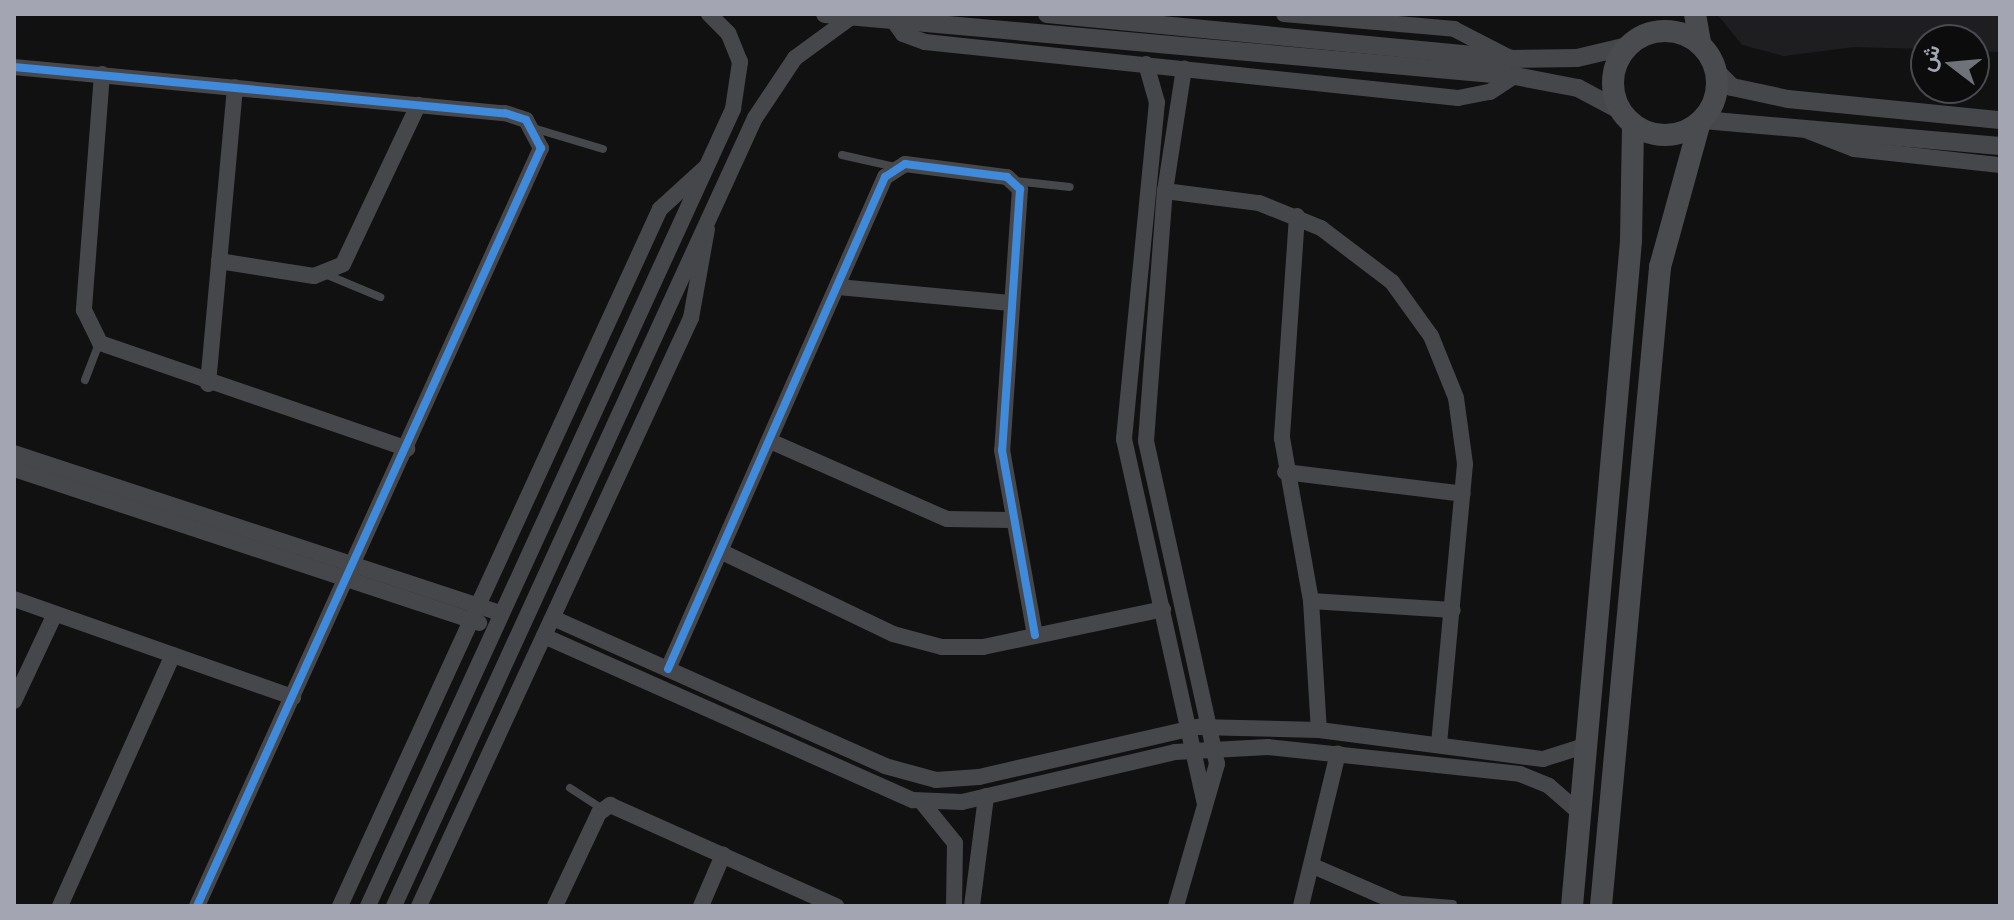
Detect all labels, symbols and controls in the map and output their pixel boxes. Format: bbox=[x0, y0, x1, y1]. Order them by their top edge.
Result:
north arrow bbox=[1910, 24, 1990, 104]
text: ش bbox=[1912, 41, 1946, 75]

